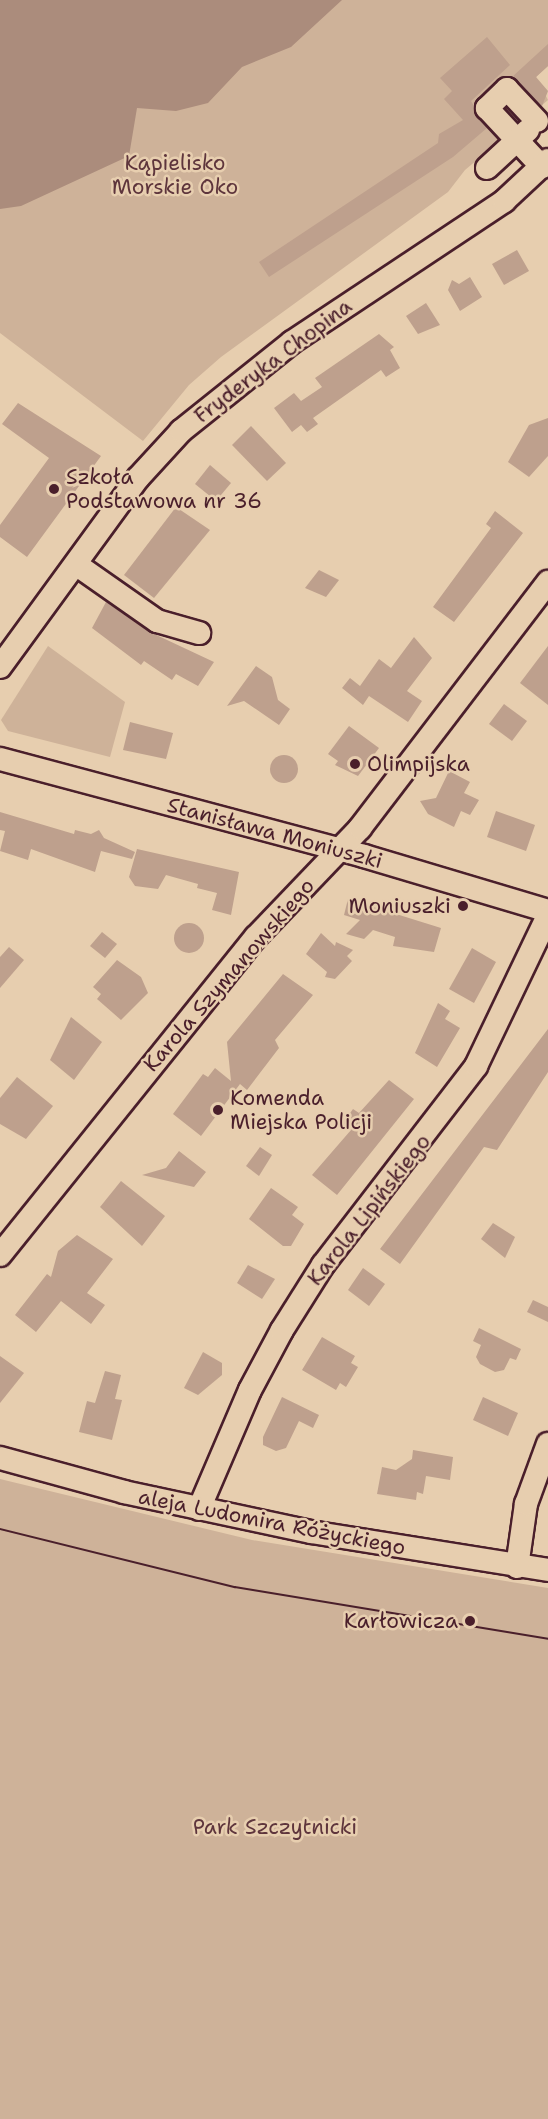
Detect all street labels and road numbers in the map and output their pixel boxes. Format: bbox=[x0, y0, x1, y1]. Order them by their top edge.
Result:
street label: Fryderyka Chopina bbox=[189, 293, 357, 429]
street label: Stanisława Moniuszki bbox=[165, 792, 385, 874]
street label: Karola Szymanowskiego bbox=[138, 873, 320, 1077]
street label: Karola Lipińskiego bbox=[302, 1129, 436, 1291]
street label: aleja Ludomira Różyckiego bbox=[136, 1484, 408, 1560]

